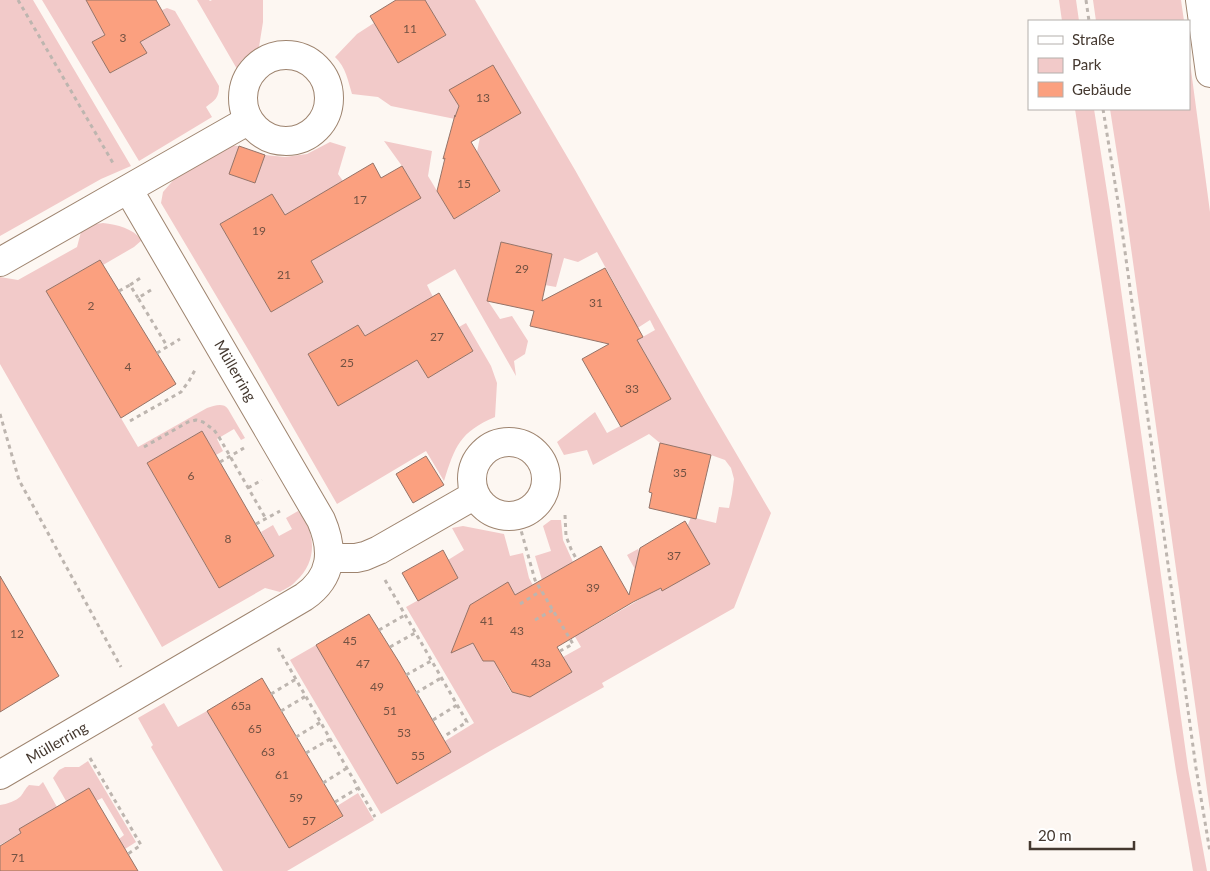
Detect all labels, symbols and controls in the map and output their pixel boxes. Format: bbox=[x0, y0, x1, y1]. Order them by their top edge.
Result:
legend bbox=[1028, 20, 1190, 110]
house number: 11 bbox=[403, 21, 417, 36]
house number: 3 bbox=[120, 30, 127, 45]
text: Straße bbox=[1072, 30, 1115, 48]
text: Park bbox=[1072, 55, 1102, 73]
text: Gebäude bbox=[1072, 80, 1131, 98]
house number: 13 bbox=[476, 90, 490, 105]
house number: 15 bbox=[457, 176, 471, 191]
house number: 17 bbox=[353, 192, 367, 207]
house number: 19 bbox=[252, 223, 266, 238]
house number: 29 bbox=[515, 261, 529, 276]
house number: 21 bbox=[277, 267, 291, 282]
house number: 31 bbox=[589, 295, 603, 310]
house number: 2 bbox=[88, 298, 95, 313]
house number: 27 bbox=[430, 329, 444, 344]
street label: Müllerring bbox=[211, 337, 261, 405]
house number: 25 bbox=[340, 355, 354, 370]
house number: 4 bbox=[125, 359, 132, 374]
house number: 33 bbox=[625, 381, 639, 396]
house number: 35 bbox=[673, 465, 687, 480]
house number: 6 bbox=[188, 468, 195, 483]
house number: 8 bbox=[225, 531, 232, 546]
house number: 37 bbox=[667, 548, 681, 563]
house number: 39 bbox=[586, 580, 600, 595]
house number: 41 bbox=[480, 613, 494, 628]
house number: 43 bbox=[510, 623, 524, 638]
house number: 12 bbox=[10, 626, 24, 641]
house number: 45 bbox=[343, 633, 357, 648]
house number: 43a bbox=[531, 655, 551, 670]
house number: 47 bbox=[356, 656, 370, 671]
house number: 49 bbox=[370, 679, 384, 694]
house number: 65a bbox=[231, 698, 251, 713]
house number: 51 bbox=[383, 703, 397, 718]
street label: Müllerring bbox=[23, 717, 91, 767]
house number: 65 bbox=[248, 721, 262, 736]
house number: 53 bbox=[397, 725, 411, 740]
house number: 63 bbox=[261, 744, 275, 759]
house number: 55 bbox=[411, 748, 425, 763]
house number: 61 bbox=[275, 767, 289, 782]
house number: 59 bbox=[289, 790, 303, 805]
house number: 57 bbox=[302, 813, 316, 828]
scale bar bbox=[1030, 818, 1134, 850]
text: 20 m bbox=[1038, 826, 1072, 844]
house number: 71 bbox=[11, 850, 25, 865]

